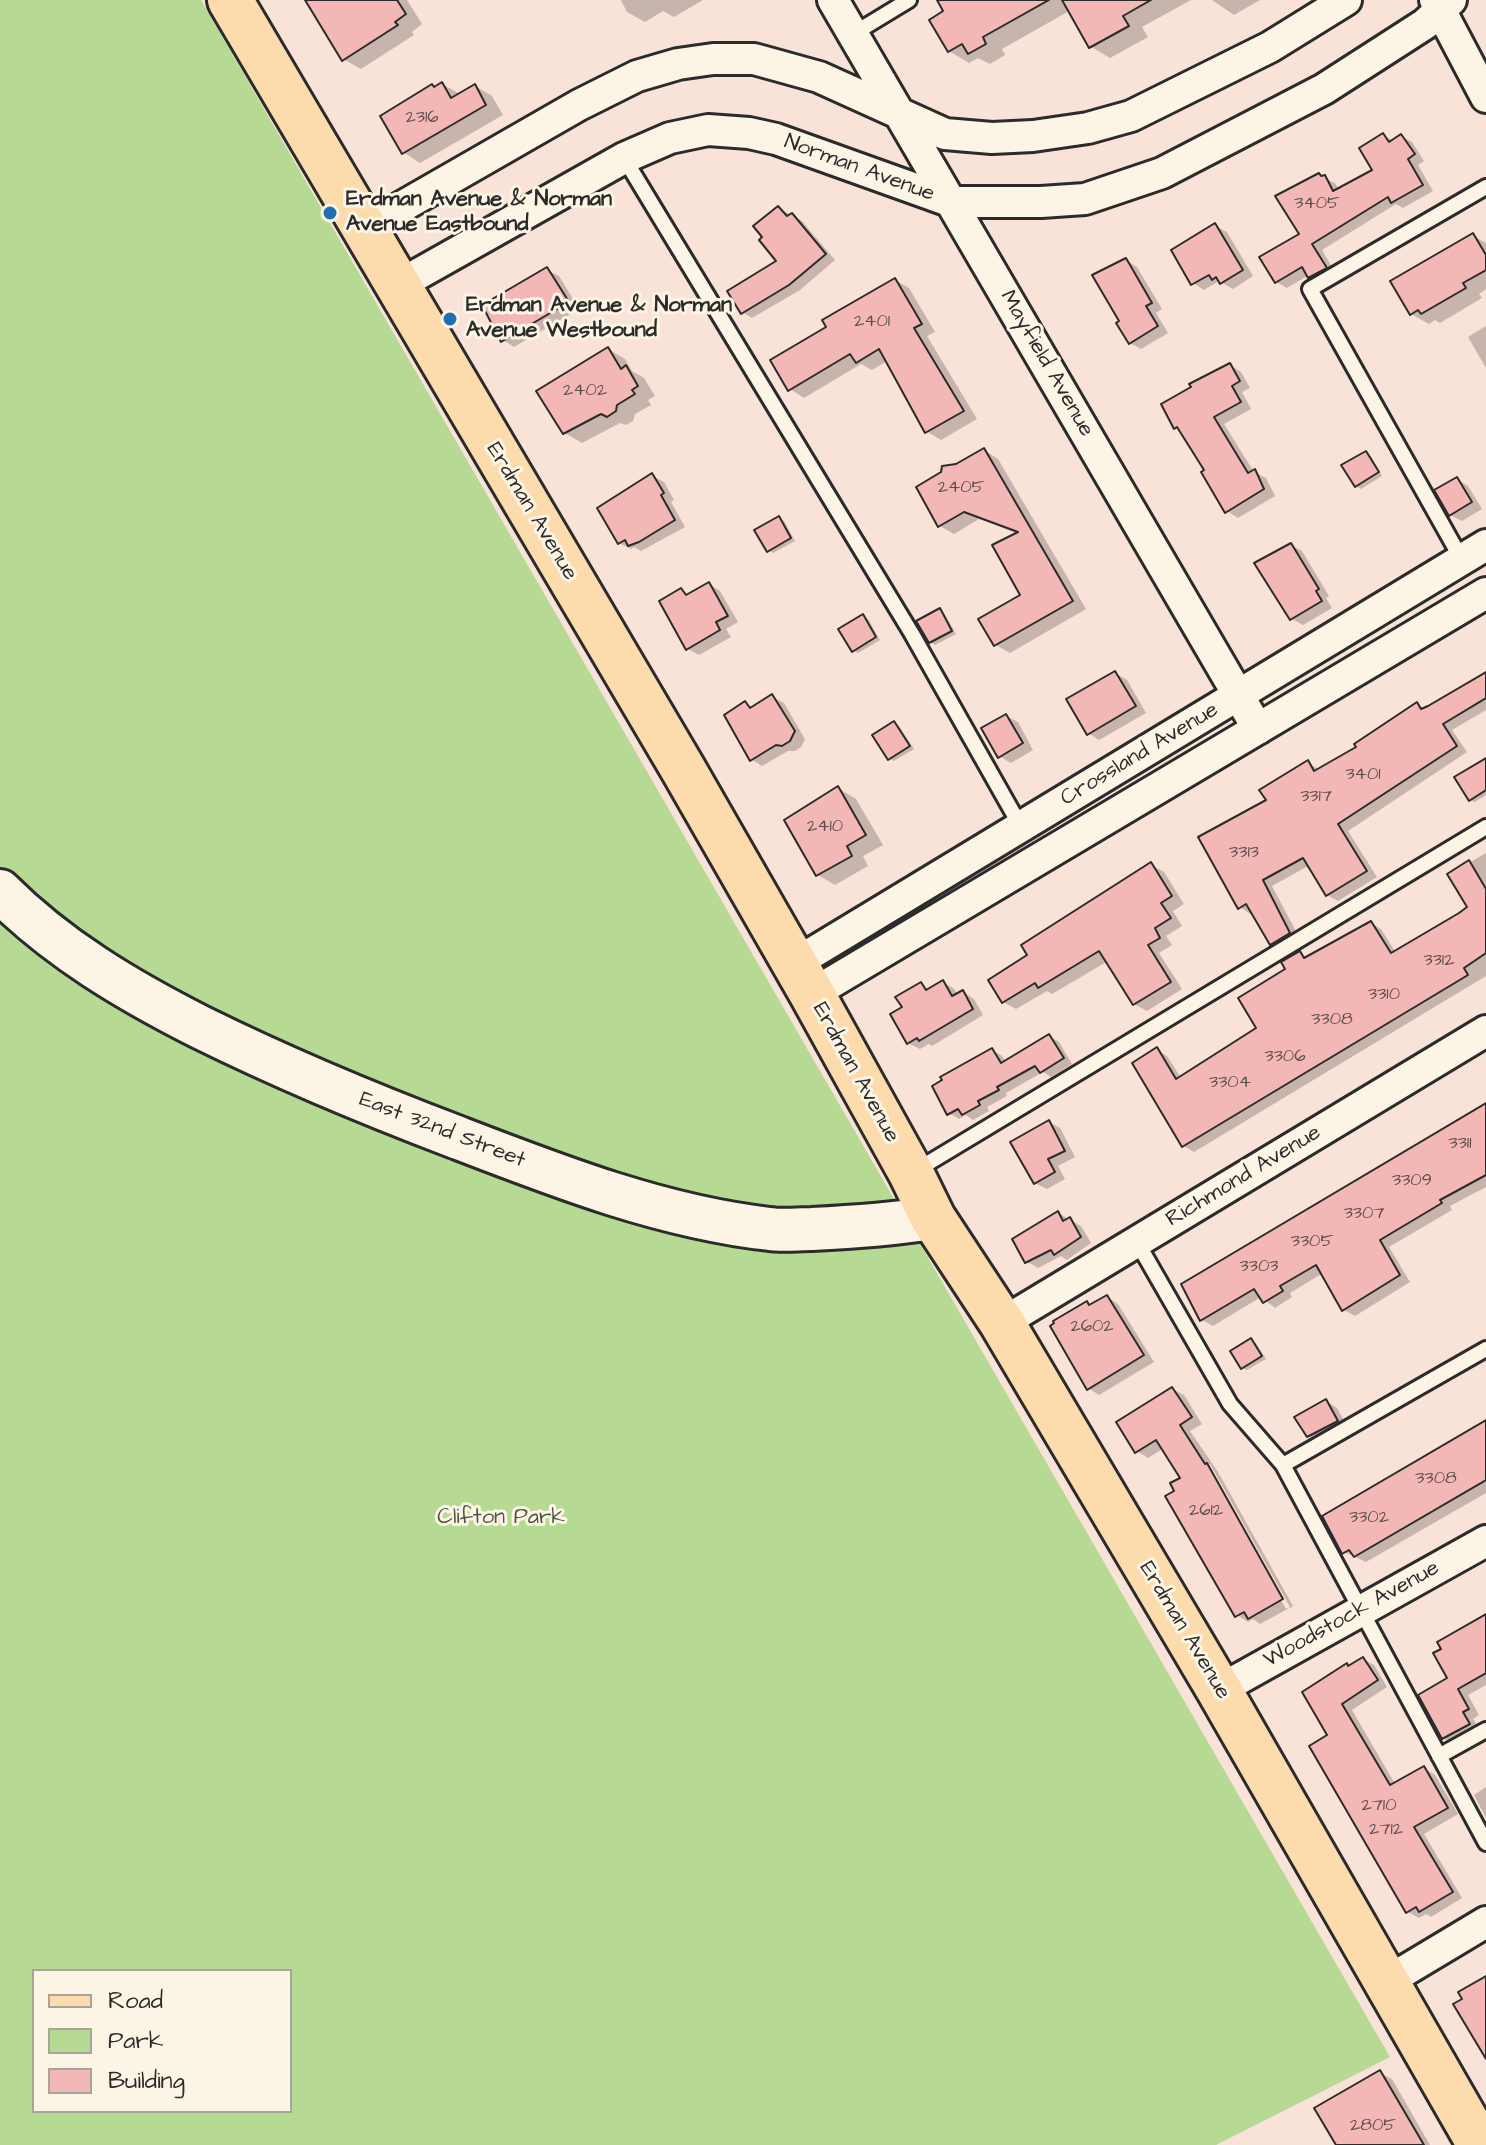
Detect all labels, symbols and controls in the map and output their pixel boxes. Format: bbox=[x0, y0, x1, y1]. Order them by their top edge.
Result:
house number: 2316 bbox=[405, 107, 439, 129]
street label: Norman Avenue bbox=[780, 130, 938, 208]
place label: Erdman Avenue & Norman Avenue Eastbound bbox=[346, 187, 612, 238]
house number: 3405 bbox=[1294, 193, 1340, 215]
marker: Erdman Avenue & Norman Avenue Eastbound bbox=[321, 204, 339, 222]
street label: Mayfield Avenue bbox=[993, 286, 1099, 442]
place label: Erdman Avenue & Norman Avenue Westbound bbox=[466, 293, 732, 344]
marker: Erdman Avenue & Norman Avenue Westbound bbox=[441, 310, 459, 328]
house number: 2401 bbox=[854, 311, 890, 333]
house number: 2402 bbox=[563, 380, 607, 402]
street label: Erdman Avenue bbox=[480, 438, 582, 586]
house number: 2405 bbox=[938, 477, 984, 499]
street label: Crossland Avenue bbox=[1056, 697, 1224, 813]
house number: 3401 bbox=[1345, 764, 1381, 786]
house number: 3317 bbox=[1300, 786, 1332, 808]
house number: 2410 bbox=[807, 816, 843, 838]
house number: 3313 bbox=[1229, 842, 1259, 864]
house number: 3312 bbox=[1424, 950, 1454, 972]
house number: 3310 bbox=[1368, 984, 1400, 1006]
street label: Erdman Avenue bbox=[806, 998, 904, 1148]
house number: 3308 bbox=[1311, 1009, 1353, 1031]
house number: 3306 bbox=[1265, 1046, 1305, 1068]
house number: 3304 bbox=[1209, 1072, 1251, 1094]
street label: East 32nd Street bbox=[355, 1087, 529, 1175]
street label: Richmond Avenue bbox=[1162, 1120, 1326, 1234]
house number: 3311 bbox=[1449, 1133, 1471, 1155]
house number: 3309 bbox=[1392, 1170, 1432, 1192]
house number: 3307 bbox=[1344, 1203, 1384, 1225]
house number: 3305 bbox=[1291, 1231, 1333, 1253]
house number: 3303 bbox=[1240, 1256, 1278, 1278]
house number: 2602 bbox=[1070, 1316, 1114, 1338]
house number: 3308 bbox=[1415, 1468, 1457, 1490]
house number: 2612 bbox=[1189, 1500, 1223, 1522]
park label: Clifton Park bbox=[437, 1505, 565, 1531]
house number: 3302 bbox=[1349, 1507, 1389, 1529]
street label: Woodstock Avenue bbox=[1260, 1556, 1444, 1674]
street label: Erdman Avenue bbox=[1133, 1557, 1235, 1705]
house number: 2710 bbox=[1361, 1795, 1397, 1817]
house number: 2712 bbox=[1369, 1819, 1403, 1841]
legend bbox=[32, 1969, 292, 2113]
text: Road bbox=[108, 1984, 163, 2018]
text: Park bbox=[108, 2024, 164, 2058]
text: Building bbox=[108, 2064, 185, 2098]
house number: 2805 bbox=[1350, 2115, 1396, 2137]

